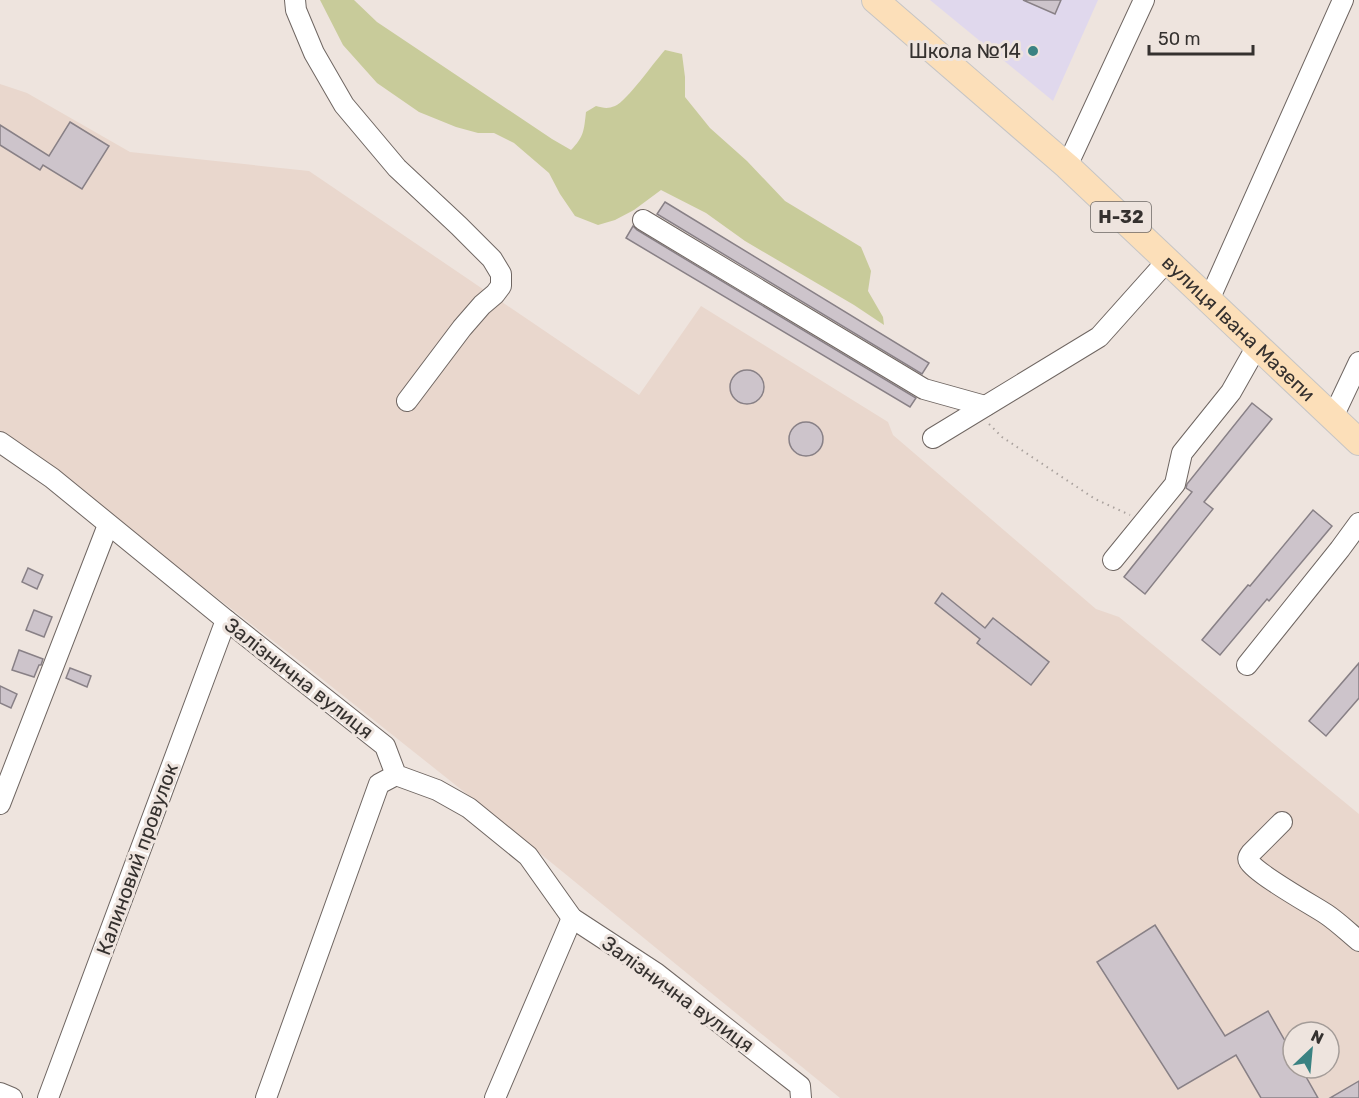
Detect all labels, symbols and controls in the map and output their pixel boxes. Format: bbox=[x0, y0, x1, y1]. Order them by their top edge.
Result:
scale bar bbox=[1149, 18, 1252, 56]
text: 50 m bbox=[1158, 28, 1201, 50]
place label: Школа №14 bbox=[909, 39, 1021, 63]
marker: Школа №14 bbox=[1026, 44, 1040, 58]
road number: Н-32 bbox=[1091, 202, 1151, 232]
street label: вулиця Івана Мазепи bbox=[1157, 250, 1320, 406]
street label: Залізнична вулиця bbox=[220, 612, 378, 744]
street label: Калиновий провулок bbox=[91, 760, 183, 958]
street label: Залізнична вулиця bbox=[597, 931, 759, 1057]
north arrow bbox=[1281, 1020, 1341, 1080]
text: N bbox=[1308, 1026, 1327, 1048]

